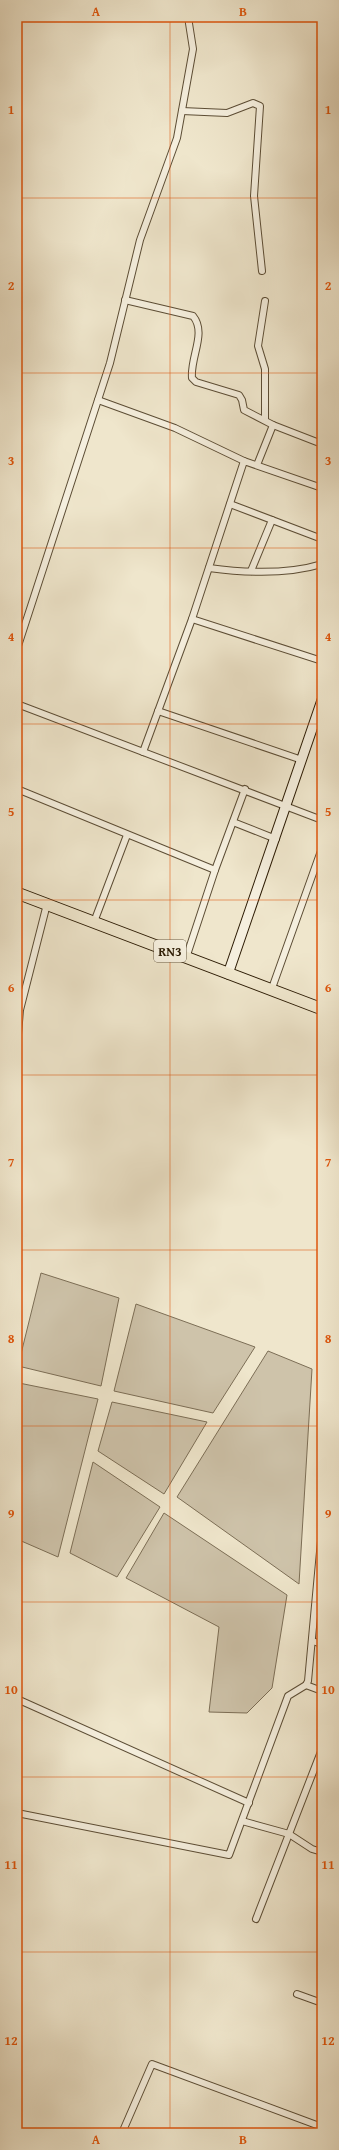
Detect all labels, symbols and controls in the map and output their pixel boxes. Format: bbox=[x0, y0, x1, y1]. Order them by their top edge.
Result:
text: A bbox=[92, 2, 101, 21]
text: B bbox=[239, 2, 247, 21]
text: 1 bbox=[8, 100, 14, 119]
text: 1 bbox=[325, 100, 331, 119]
text: 2 bbox=[8, 276, 15, 295]
text: 2 bbox=[325, 276, 332, 295]
text: 3 bbox=[8, 451, 14, 470]
text: 3 bbox=[325, 451, 331, 470]
text: 4 bbox=[8, 627, 15, 646]
text: 4 bbox=[325, 627, 332, 646]
text: 5 bbox=[8, 802, 15, 821]
text: 5 bbox=[325, 802, 332, 821]
road number: RN3 bbox=[154, 940, 186, 962]
text: 6 bbox=[8, 978, 15, 997]
text: 6 bbox=[325, 978, 332, 997]
text: 7 bbox=[8, 1153, 15, 1172]
text: 7 bbox=[325, 1153, 332, 1172]
text: 8 bbox=[8, 1329, 15, 1348]
text: 8 bbox=[325, 1329, 332, 1348]
text: 9 bbox=[8, 1504, 15, 1523]
text: 9 bbox=[325, 1504, 332, 1523]
text: 10 bbox=[4, 1680, 18, 1699]
text: 10 bbox=[321, 1680, 335, 1699]
text: 11 bbox=[4, 1855, 18, 1874]
text: 11 bbox=[321, 1855, 335, 1874]
text: 12 bbox=[4, 2031, 18, 2050]
text: 12 bbox=[321, 2031, 335, 2050]
text: A bbox=[92, 2130, 101, 2149]
text: B bbox=[239, 2130, 247, 2149]

